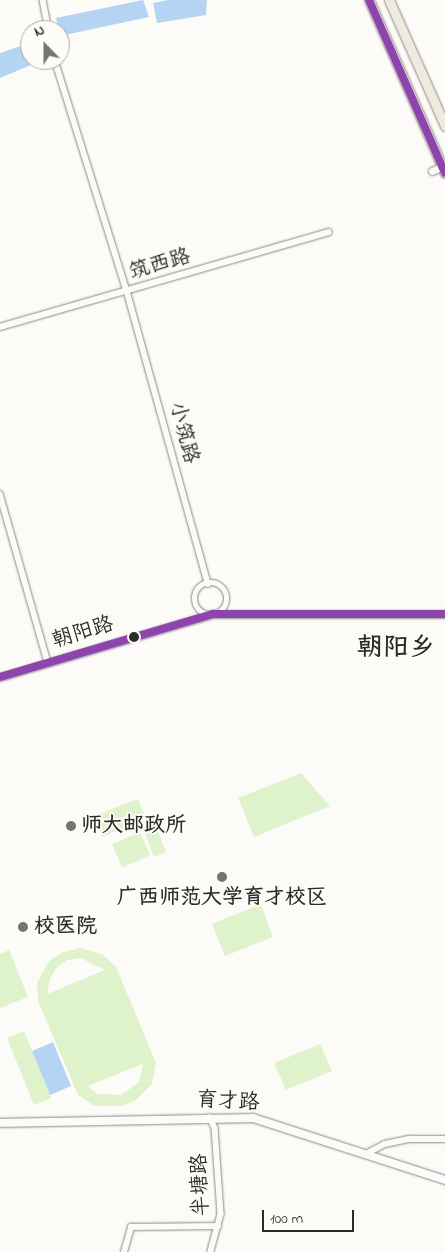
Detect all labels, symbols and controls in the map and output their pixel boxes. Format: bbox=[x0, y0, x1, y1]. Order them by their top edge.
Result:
north arrow bbox=[20, 20, 70, 70]
text: N bbox=[31, 20, 48, 43]
street label: 筑西路 bbox=[126, 244, 194, 286]
street label: 小筑路 bbox=[163, 399, 203, 467]
street label: 朝阳路 bbox=[49, 612, 117, 654]
unlabelled marker bbox=[129, 632, 139, 642]
district label: 朝阳乡 bbox=[357, 634, 435, 666]
place label: 师大邮政所 bbox=[81, 813, 186, 839]
marker: 师大邮政所 bbox=[65, 820, 77, 832]
marker: 广西师范大学育才校区 bbox=[216, 871, 228, 883]
place label: 广西师范大学育才校区 bbox=[117, 885, 327, 911]
place label: 校医院 bbox=[34, 914, 97, 940]
marker: 校医院 bbox=[16, 920, 30, 934]
street label: 育才路 bbox=[196, 1088, 260, 1116]
street label: 半塘路 bbox=[187, 1153, 215, 1217]
scale bar bbox=[265, 1200, 358, 1232]
text: 100 m bbox=[270, 1208, 303, 1230]

